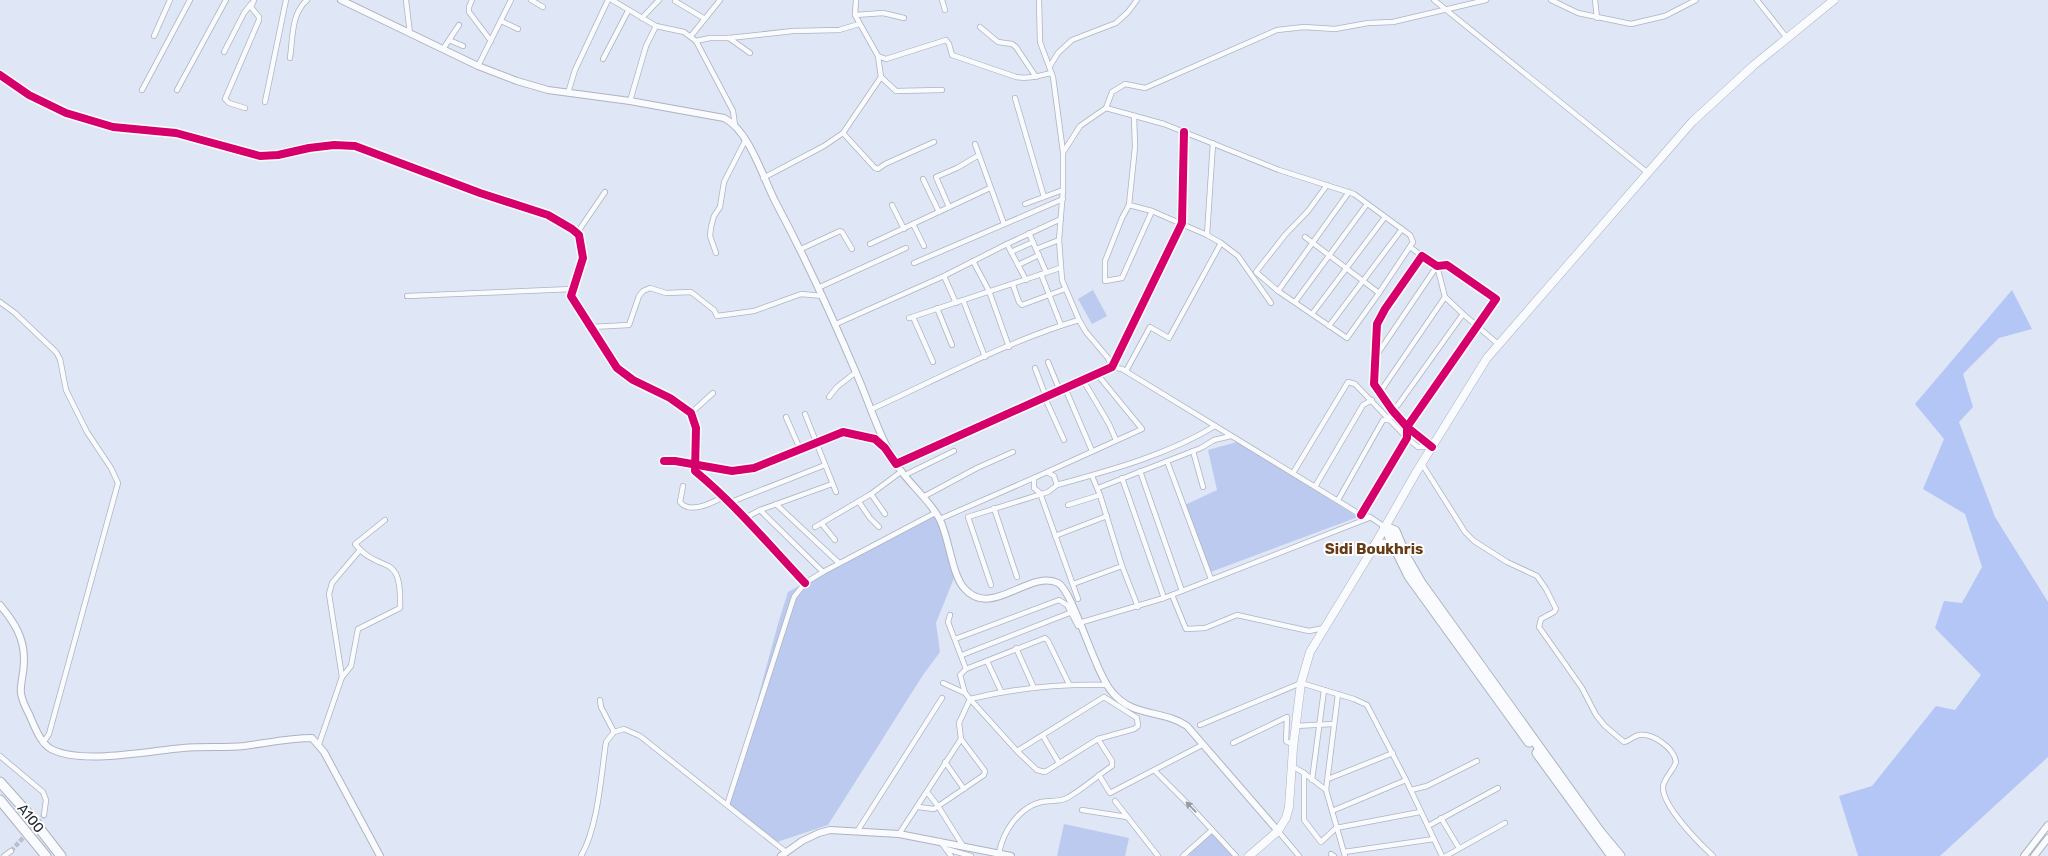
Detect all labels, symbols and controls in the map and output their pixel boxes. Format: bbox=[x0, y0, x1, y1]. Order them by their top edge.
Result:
district label: Sidi Boukhris bbox=[1325, 540, 1423, 558]
street label: A100 bbox=[14, 800, 48, 836]
one-way arrow bbox=[1185, 801, 1197, 813]

